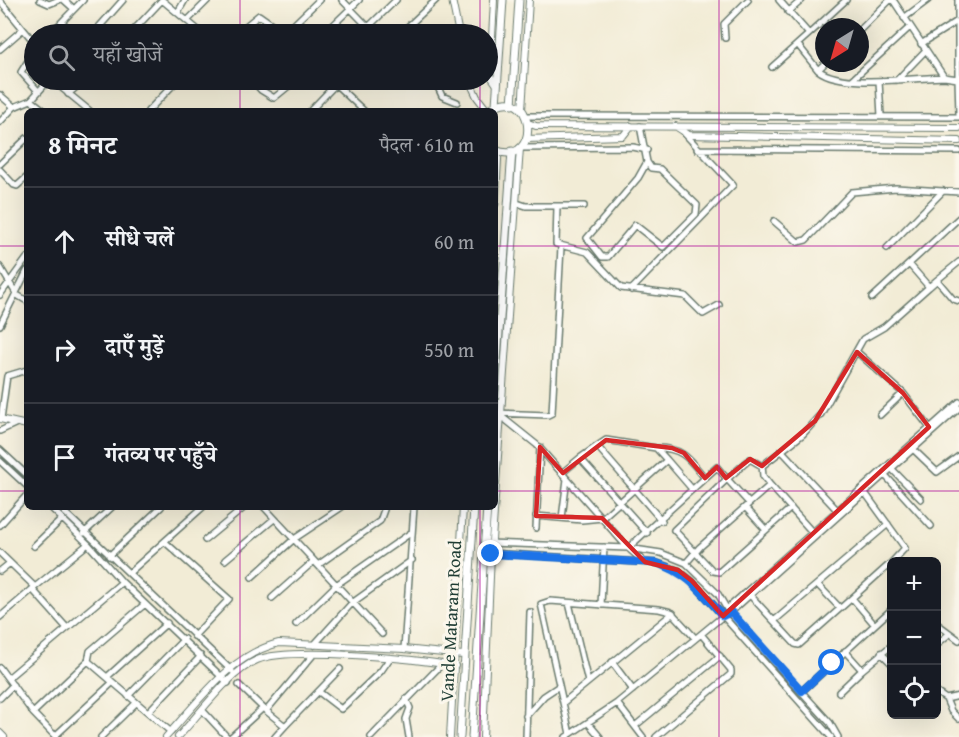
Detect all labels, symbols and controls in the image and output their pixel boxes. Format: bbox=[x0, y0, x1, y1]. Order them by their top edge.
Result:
north arrow bbox=[815, 18, 869, 72]
search box bbox=[24, 24, 498, 90]
text: यहाँ खोजें bbox=[93, 38, 162, 70]
icon: search bbox=[45, 41, 78, 74]
text: 8 मिनट bbox=[48, 125, 116, 164]
text: पैदल · 610 m bbox=[380, 130, 474, 159]
text: सीधे चलें bbox=[105, 222, 174, 254]
icon: ahead bbox=[48, 225, 81, 258]
text: 60 m bbox=[434, 227, 474, 256]
text: दाएँ मुड़ें bbox=[105, 330, 164, 362]
icon: right bbox=[48, 333, 81, 366]
text: 550 m bbox=[424, 335, 474, 364]
text: गंतव्य पर पहुँचे bbox=[105, 438, 216, 470]
icon: arrive bbox=[48, 441, 81, 474]
street label: Vande Mataram Road bbox=[433, 539, 468, 702]
route end bbox=[477, 540, 503, 566]
map controls bbox=[887, 557, 941, 719]
button: + bbox=[887, 557, 941, 611]
button: − bbox=[887, 611, 941, 665]
route start bbox=[818, 649, 844, 675]
button: locate bbox=[887, 665, 941, 719]

